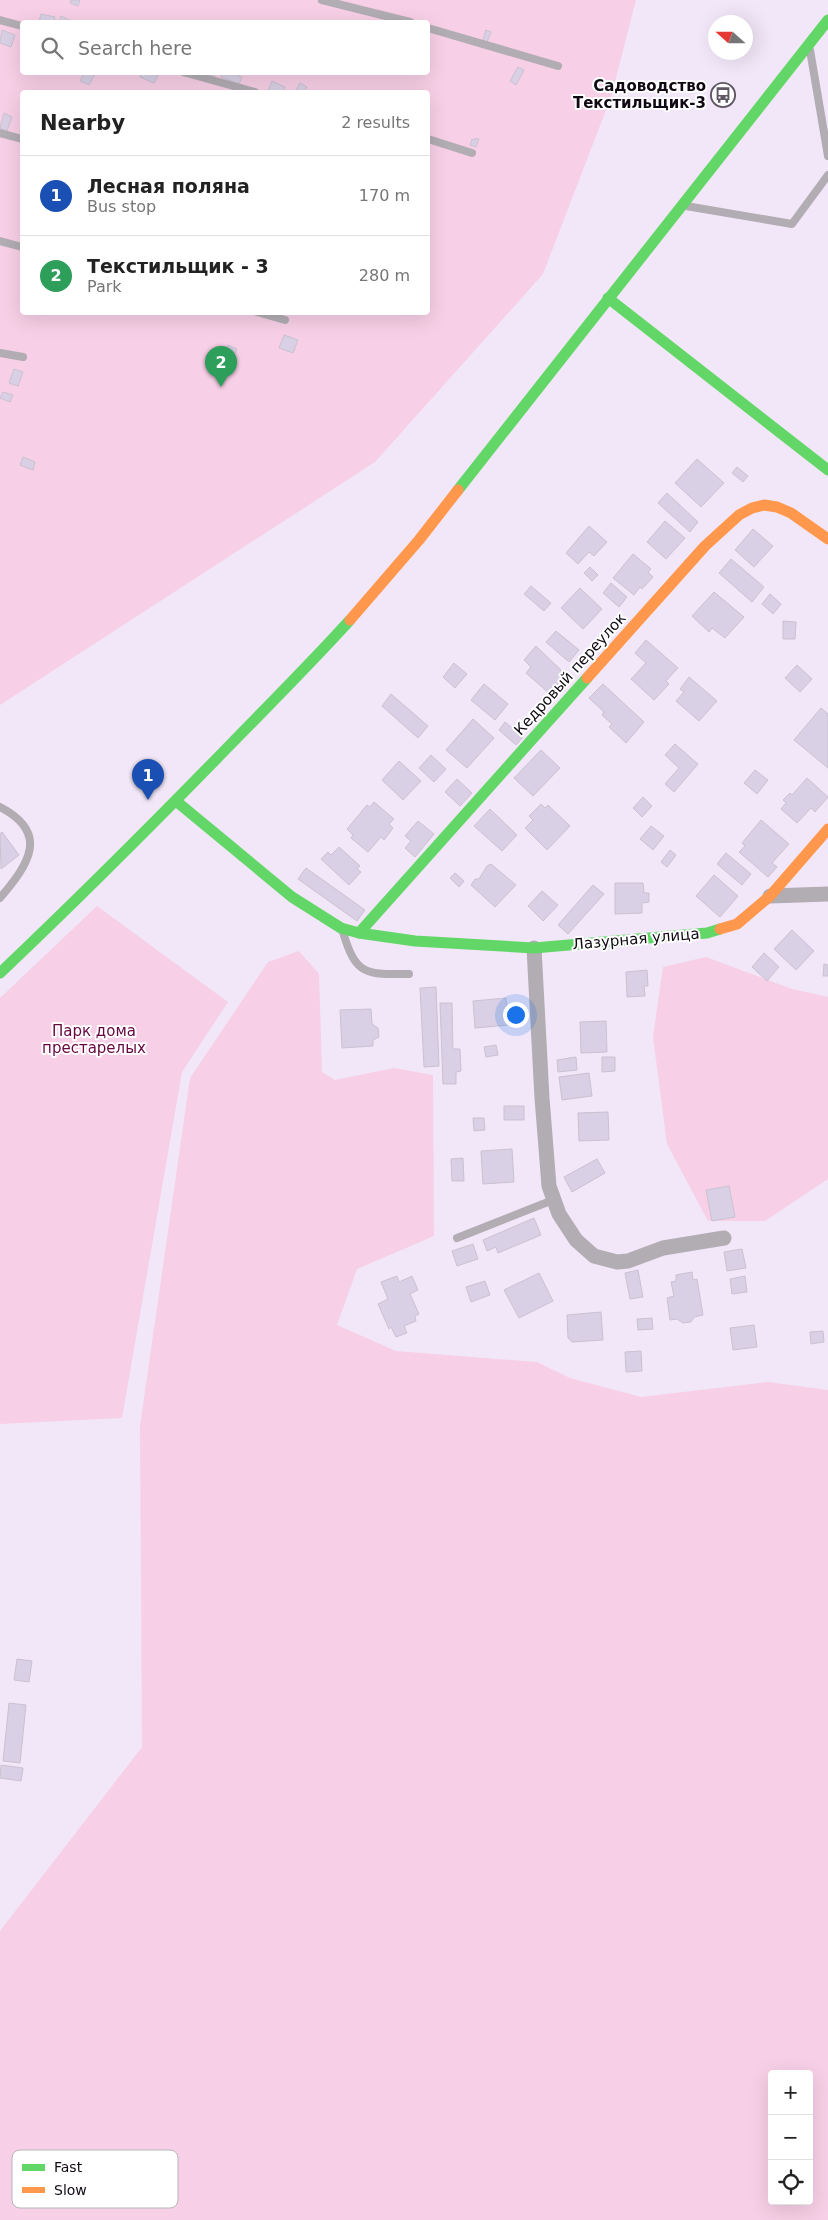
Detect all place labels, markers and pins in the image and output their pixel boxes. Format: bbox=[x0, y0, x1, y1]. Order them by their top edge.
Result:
place label: Садоводство Текстильщик-3 bbox=[573, 77, 706, 112]
bus stop icon: Садоводство Текстильщик-3 bbox=[710, 82, 736, 108]
pin: 2 bbox=[205, 346, 237, 387]
pin: 1 bbox=[132, 759, 164, 800]

